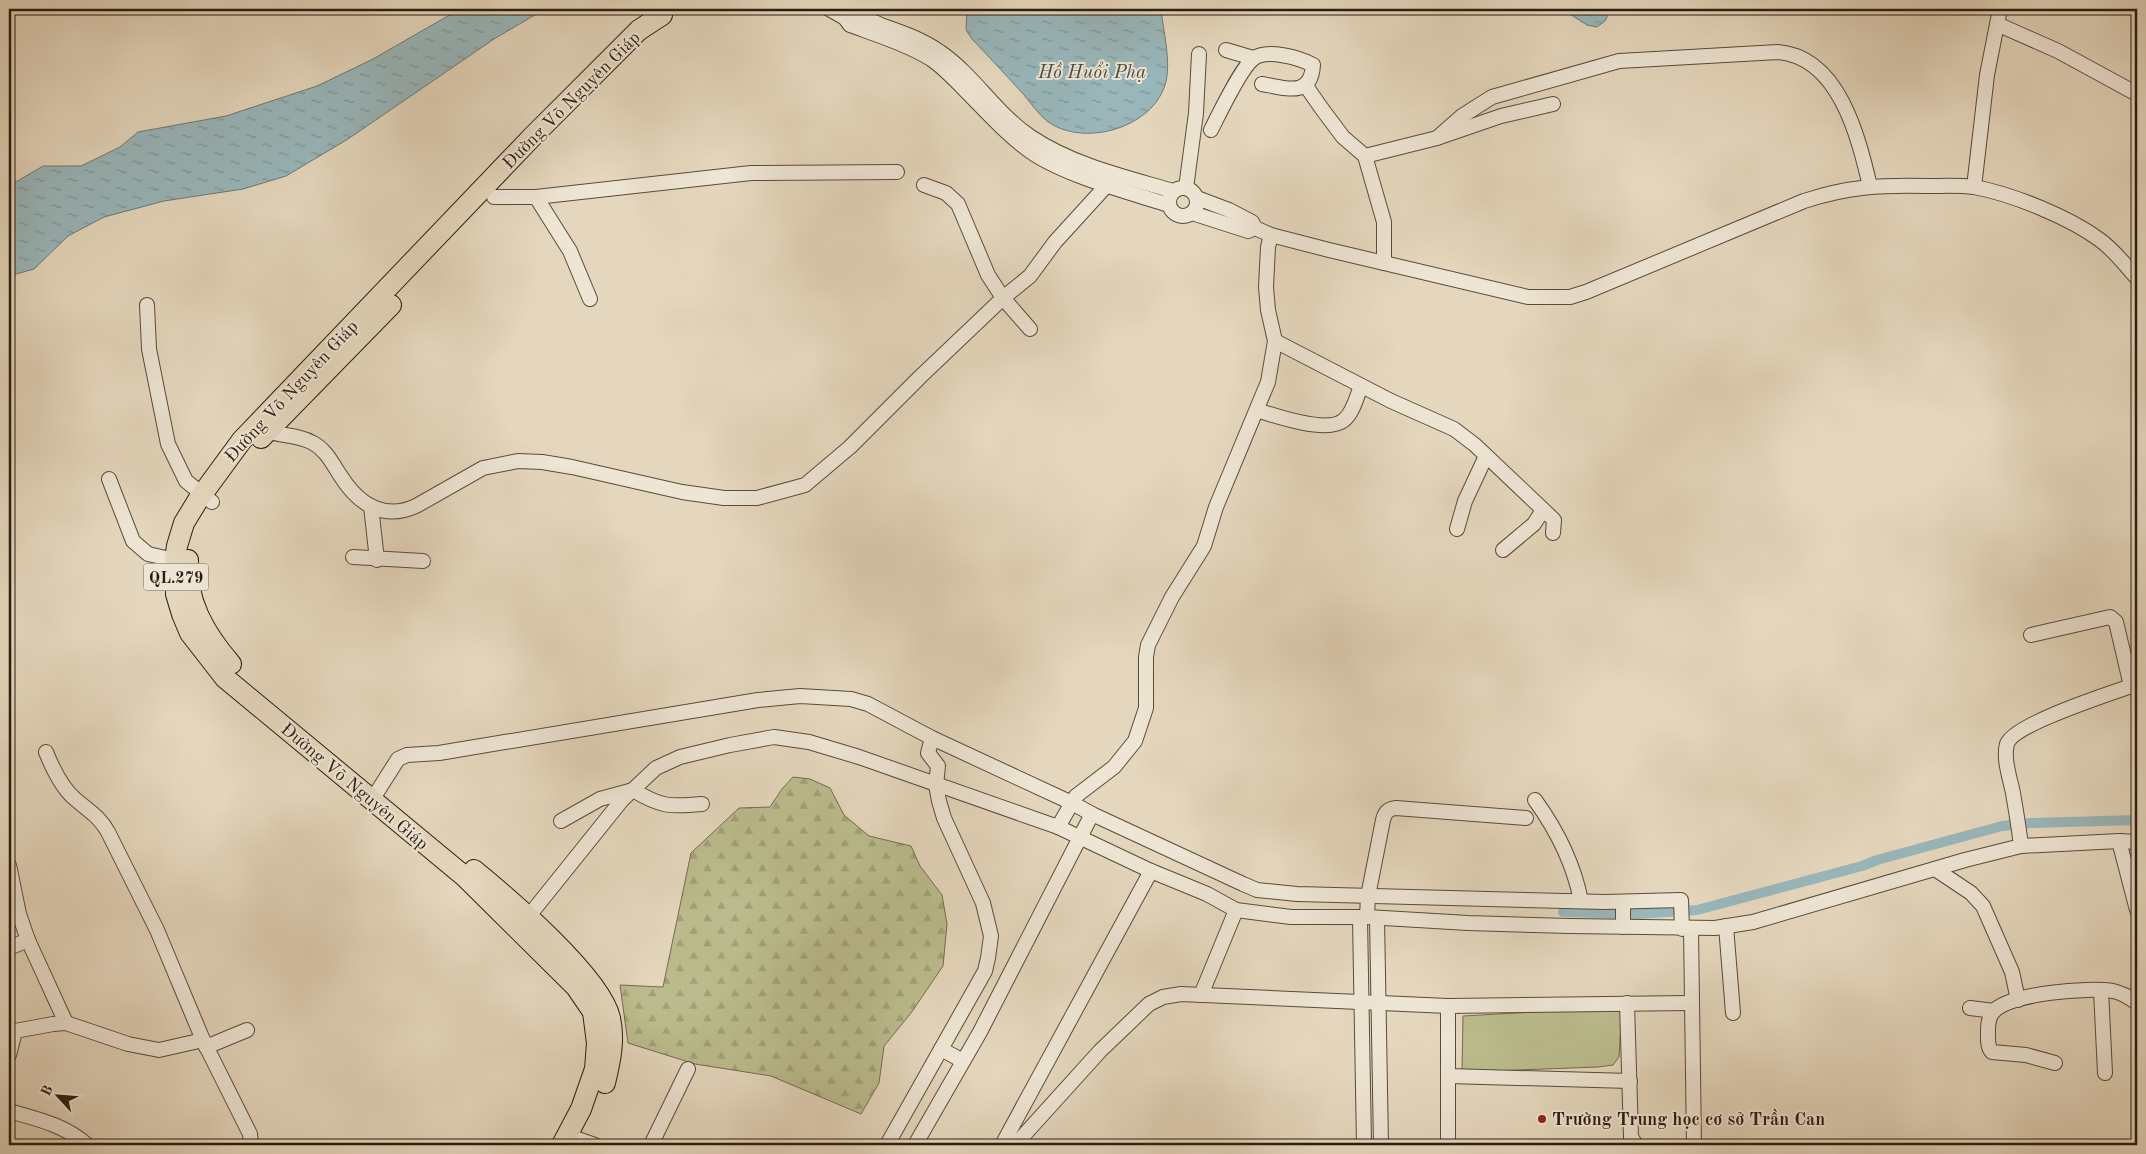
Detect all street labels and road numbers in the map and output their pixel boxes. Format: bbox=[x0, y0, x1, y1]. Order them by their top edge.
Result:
street label: Đường Võ Nguyên Giáp bbox=[499, 28, 644, 173]
street label: Đường Võ Nguyên Giáp bbox=[222, 317, 362, 466]
road number: QL.279 bbox=[144, 564, 208, 590]
street label: Đường Võ Nguyên Giáp bbox=[277, 720, 431, 854]

